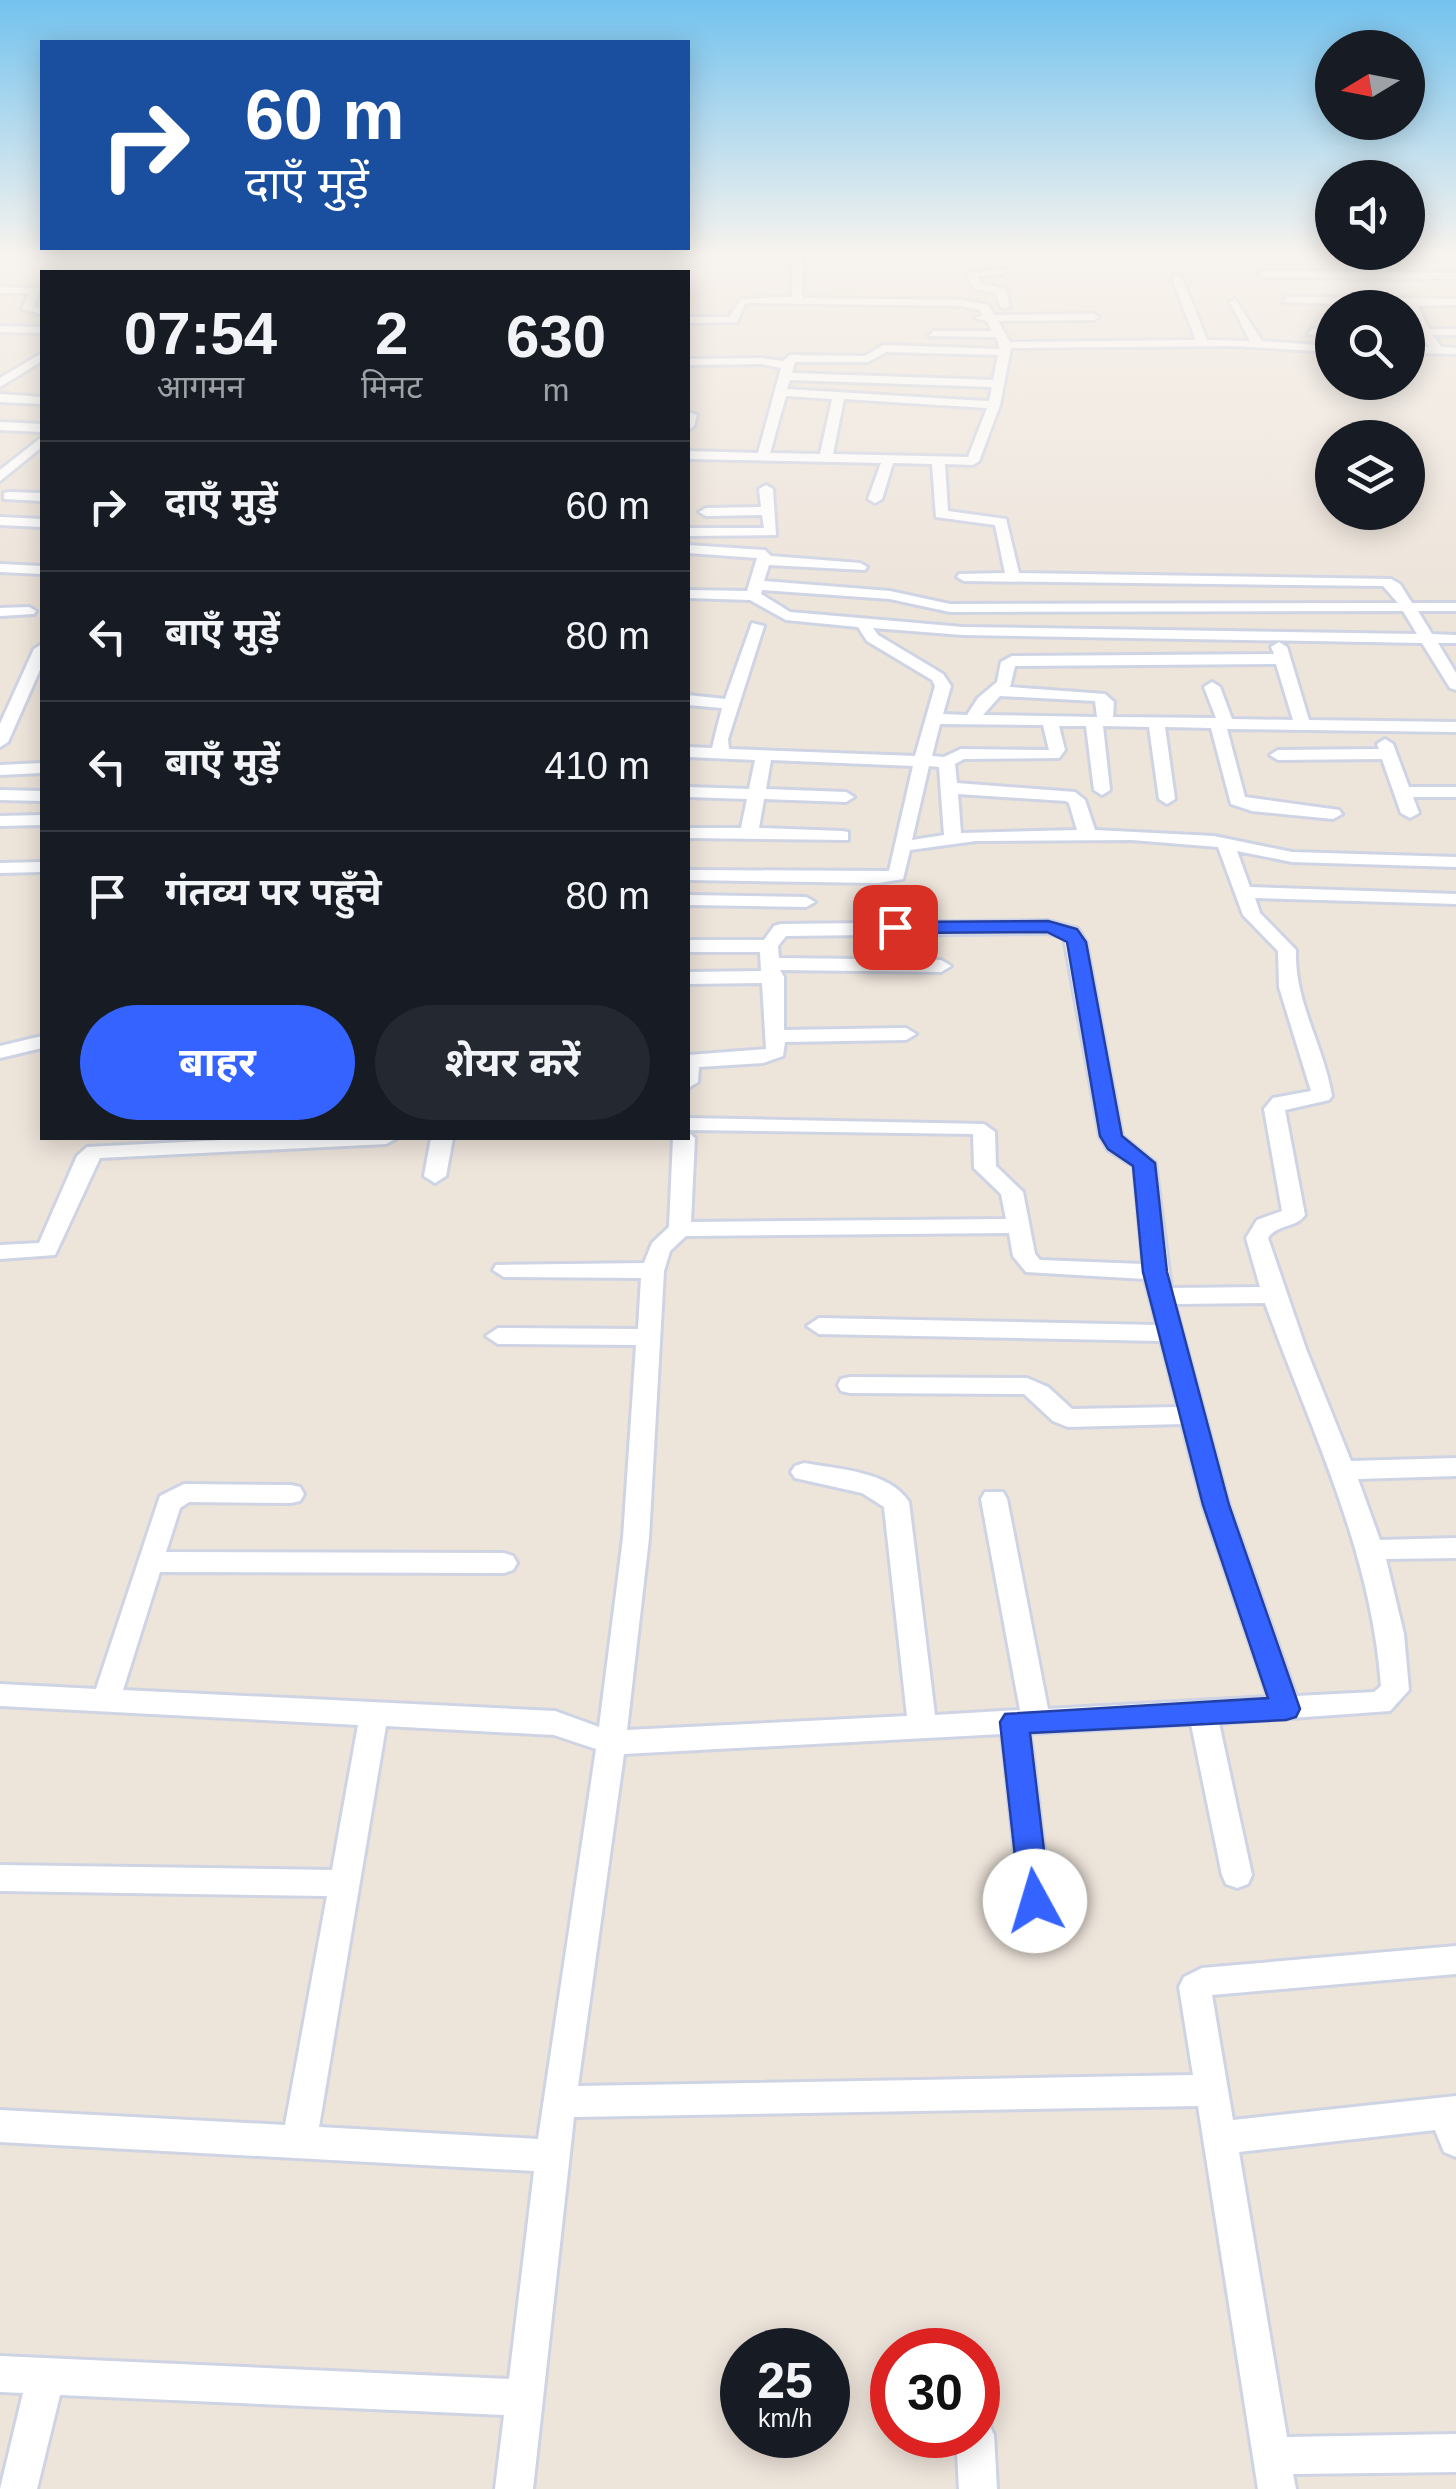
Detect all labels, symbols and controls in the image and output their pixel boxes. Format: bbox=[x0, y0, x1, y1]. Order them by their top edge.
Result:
north arrow bbox=[1315, 30, 1425, 140]
map controls bbox=[1315, 30, 1425, 530]
text: 60 m bbox=[245, 76, 405, 154]
icon: right bbox=[80, 80, 210, 210]
text: दाएँ मुड़ें bbox=[245, 158, 369, 209]
button: sound bbox=[1315, 160, 1425, 270]
button: search bbox=[1315, 290, 1425, 400]
text: 07:54 bbox=[124, 300, 277, 367]
text: 2 bbox=[375, 300, 408, 367]
text: 630 bbox=[506, 303, 606, 370]
text: आगमन bbox=[157, 369, 244, 405]
text: मिनट bbox=[361, 369, 422, 405]
text: m bbox=[543, 372, 569, 408]
button: layers bbox=[1315, 420, 1425, 530]
icon: right bbox=[80, 479, 135, 534]
text: दाएँ मुड़ें bbox=[165, 481, 278, 523]
text: 60 m bbox=[566, 485, 650, 527]
icon: left bbox=[80, 609, 135, 664]
text: बाएँ मुड़ें bbox=[165, 611, 280, 653]
text: 80 m bbox=[566, 615, 650, 657]
icon: left bbox=[80, 739, 135, 794]
text: बाएँ मुड़ें bbox=[165, 741, 280, 783]
text: 410 m bbox=[544, 745, 650, 787]
icon: arrive bbox=[80, 869, 135, 924]
text: गंतव्य पर पहुँचे bbox=[165, 871, 381, 913]
text: 80 m bbox=[566, 875, 650, 917]
pin bbox=[853, 885, 938, 970]
icon: arrive bbox=[868, 900, 923, 955]
button: बाहर bbox=[80, 1005, 355, 1120]
button: शेयर करें bbox=[375, 1005, 650, 1120]
position arrow bbox=[983, 1849, 1087, 1953]
speed limit sign: 30 bbox=[870, 2328, 1000, 2458]
text: 25 bbox=[757, 2353, 813, 2409]
text: km/h bbox=[758, 2404, 812, 2432]

